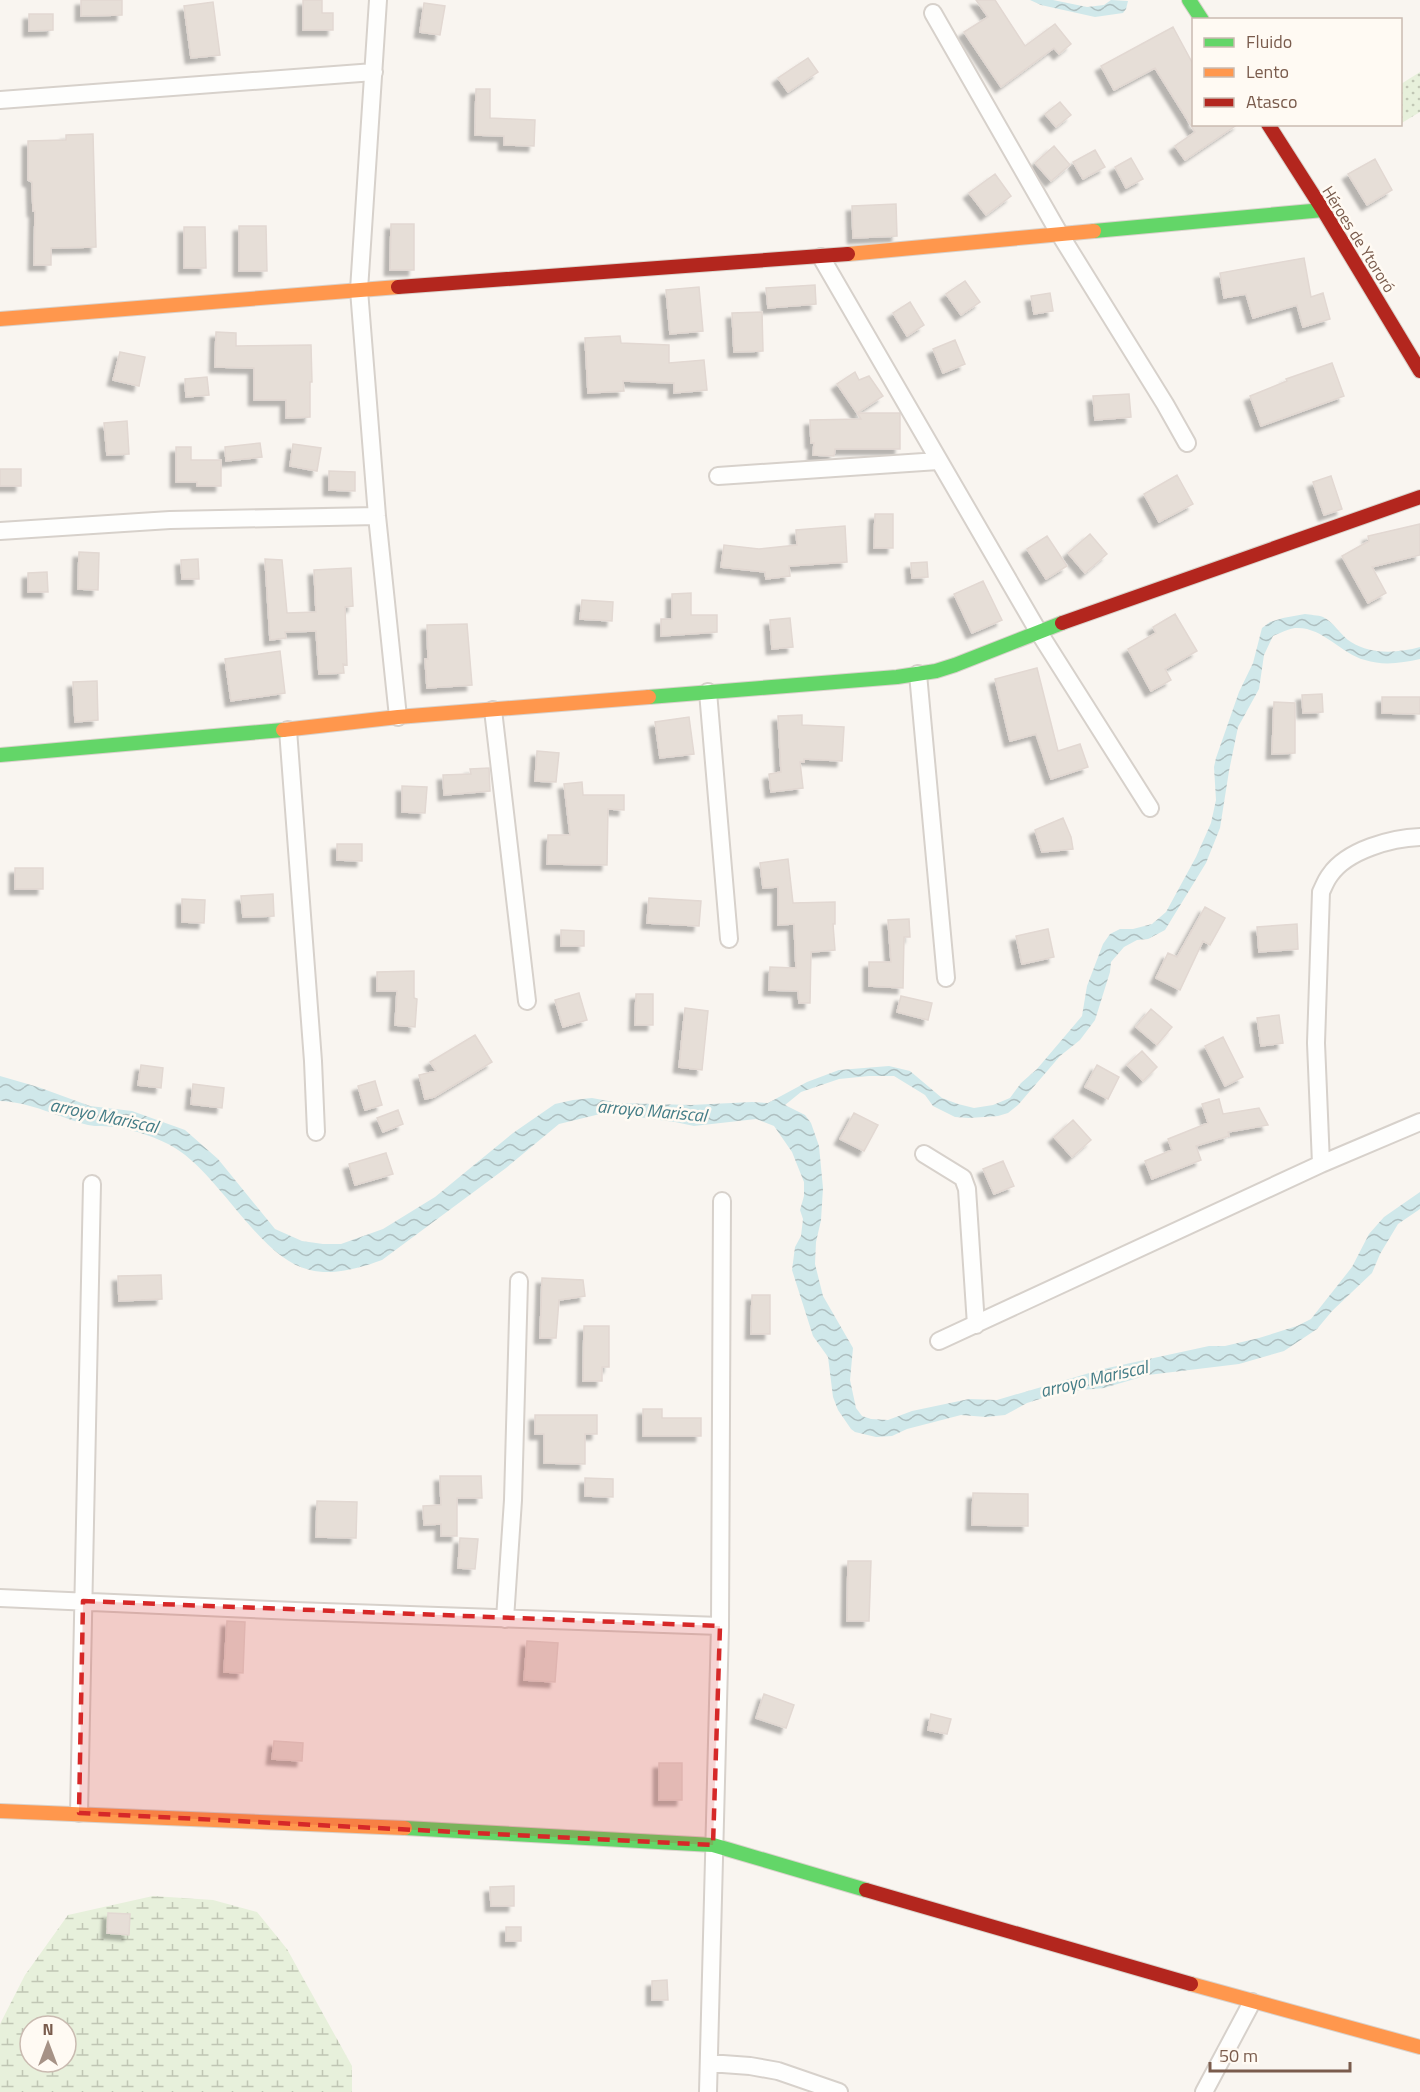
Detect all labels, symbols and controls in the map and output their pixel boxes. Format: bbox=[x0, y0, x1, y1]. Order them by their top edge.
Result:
legend bbox=[1192, 18, 1402, 126]
text: Fluido bbox=[1246, 28, 1292, 55]
text: Lento bbox=[1246, 58, 1289, 85]
text: Atasco bbox=[1246, 88, 1297, 115]
street label: Héroes de Ytororó bbox=[1317, 181, 1401, 297]
water label: arroyo Mariscal bbox=[48, 1091, 163, 1141]
water label: arroyo Mariscal bbox=[596, 1092, 710, 1129]
water label: arroyo Mariscal bbox=[1037, 1353, 1152, 1404]
north arrow bbox=[18, 2014, 78, 2074]
text: N bbox=[42, 2017, 54, 2041]
scale bar bbox=[1210, 2035, 1350, 2073]
text: 50 m bbox=[1219, 2042, 1258, 2069]

